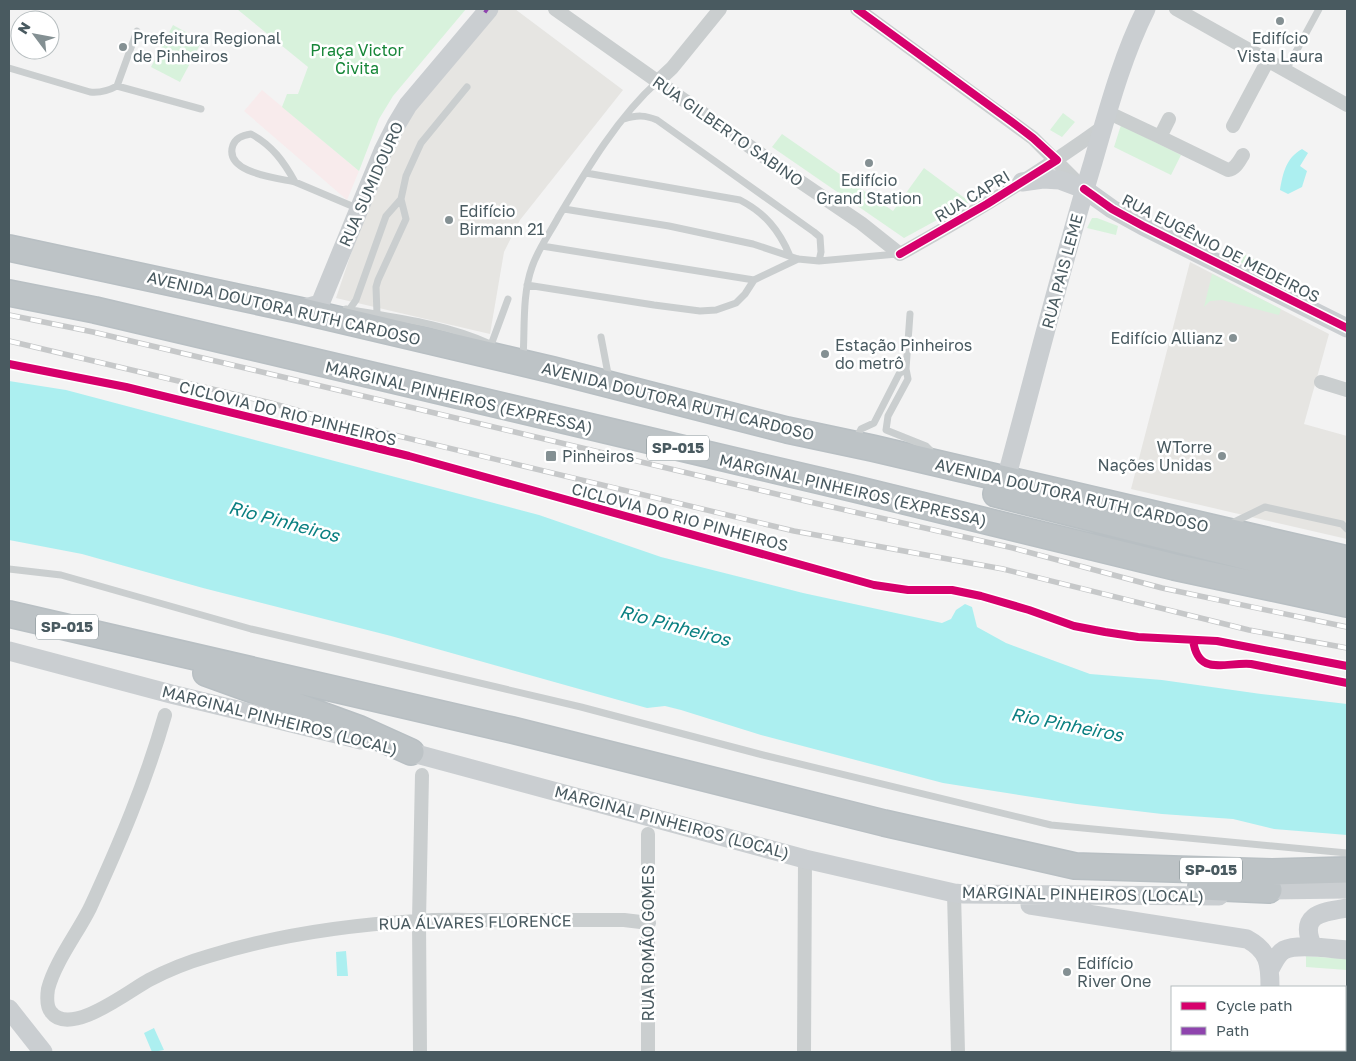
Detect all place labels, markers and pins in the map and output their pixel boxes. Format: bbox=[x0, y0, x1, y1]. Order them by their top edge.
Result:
marker: Edifício Vista Laura bbox=[1274, 15, 1286, 27]
place label: Prefeitura Regional de Pinheiros bbox=[133, 28, 281, 66]
place label: Edifício Vista Laura bbox=[1237, 28, 1323, 66]
marker: Prefeitura Regional de Pinheiros bbox=[117, 41, 129, 53]
marker: Edifício Grand Station bbox=[863, 157, 875, 169]
place label: Edifício Grand Station bbox=[816, 170, 922, 208]
place label: Edifício Birmann 21 bbox=[459, 201, 544, 239]
marker: Edifício Birmann 21 bbox=[443, 214, 455, 226]
place label: Edifício Allianz bbox=[1111, 328, 1223, 348]
marker: Edifício Allianz bbox=[1227, 332, 1239, 344]
place label: Estação Pinheiros do metrô bbox=[835, 335, 972, 373]
marker: Estação Pinheiros do metrô bbox=[819, 348, 831, 360]
place label: WTorre Nações Unidas bbox=[1098, 437, 1212, 475]
place label: Pinheiros bbox=[562, 446, 634, 466]
marker: Pinheiros bbox=[544, 449, 558, 463]
marker: WTorre Nações Unidas bbox=[1216, 450, 1228, 462]
place label: Edifício River One bbox=[1077, 953, 1151, 991]
marker: Edifício River One bbox=[1061, 966, 1073, 978]

